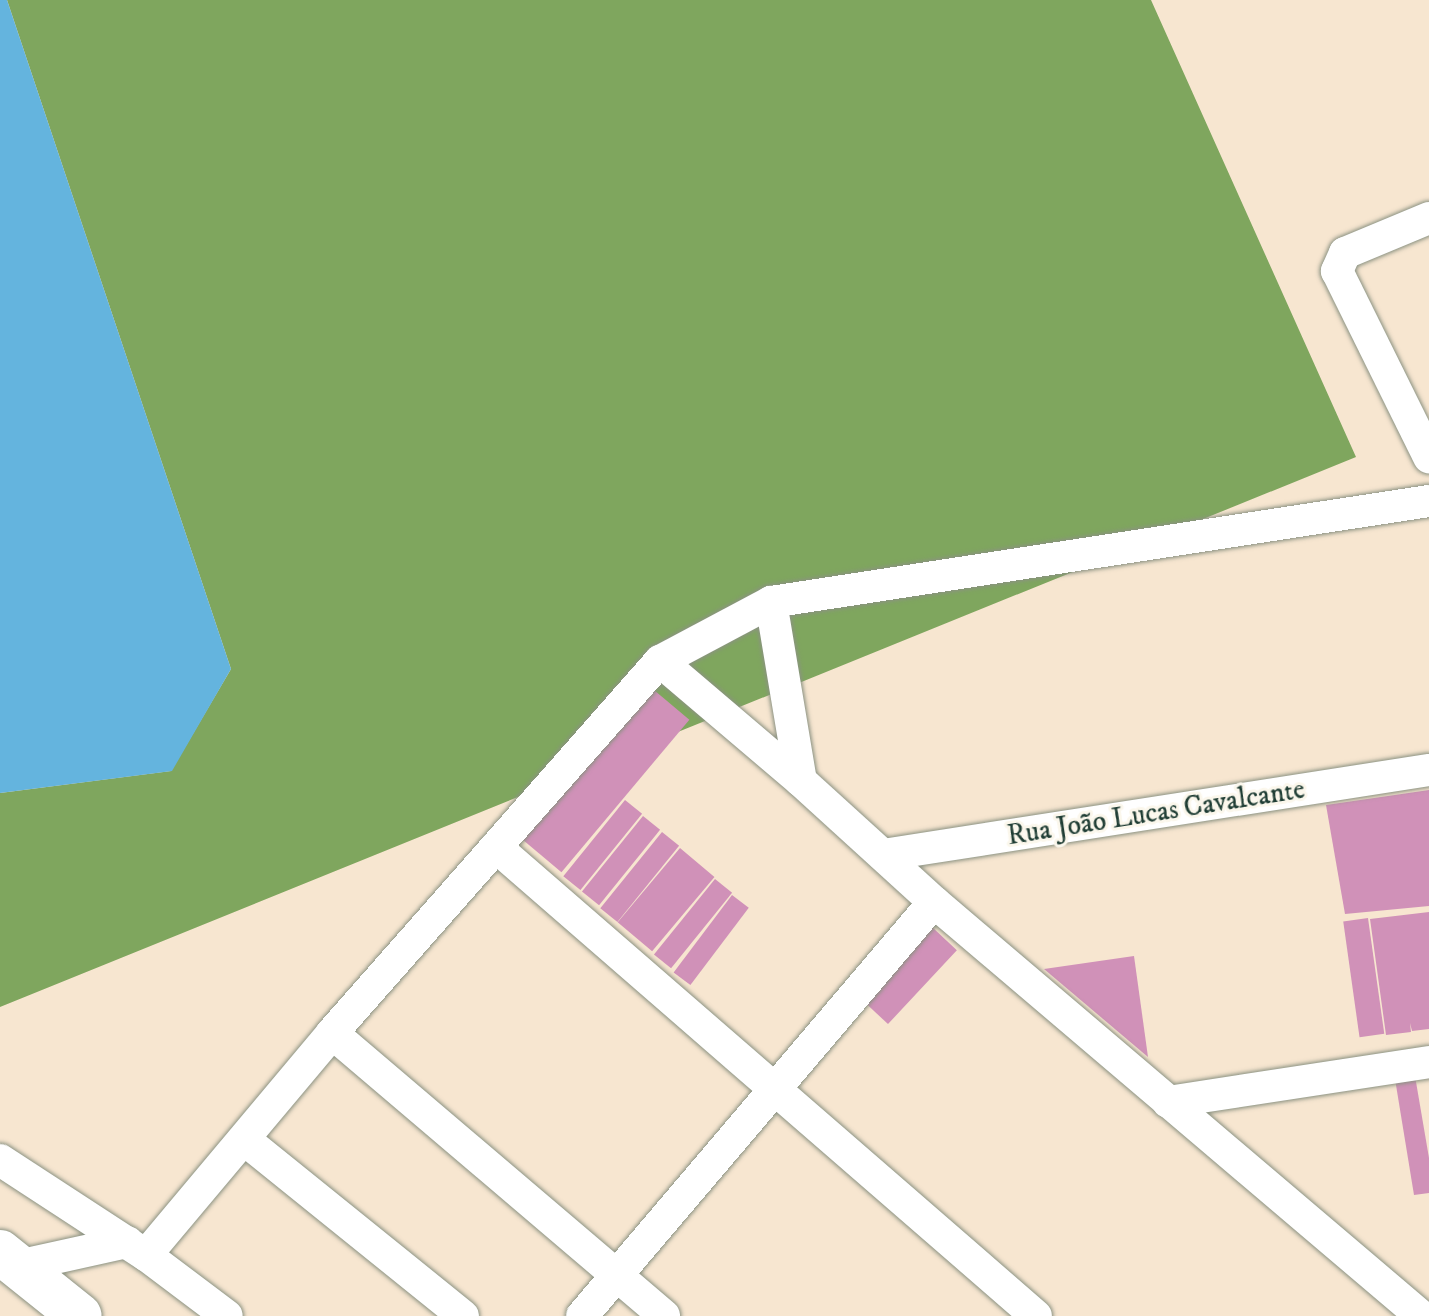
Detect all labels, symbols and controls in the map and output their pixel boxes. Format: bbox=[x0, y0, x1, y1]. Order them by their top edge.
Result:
street label: Rua João Lucas Cavalcante bbox=[1005, 773, 1307, 853]

